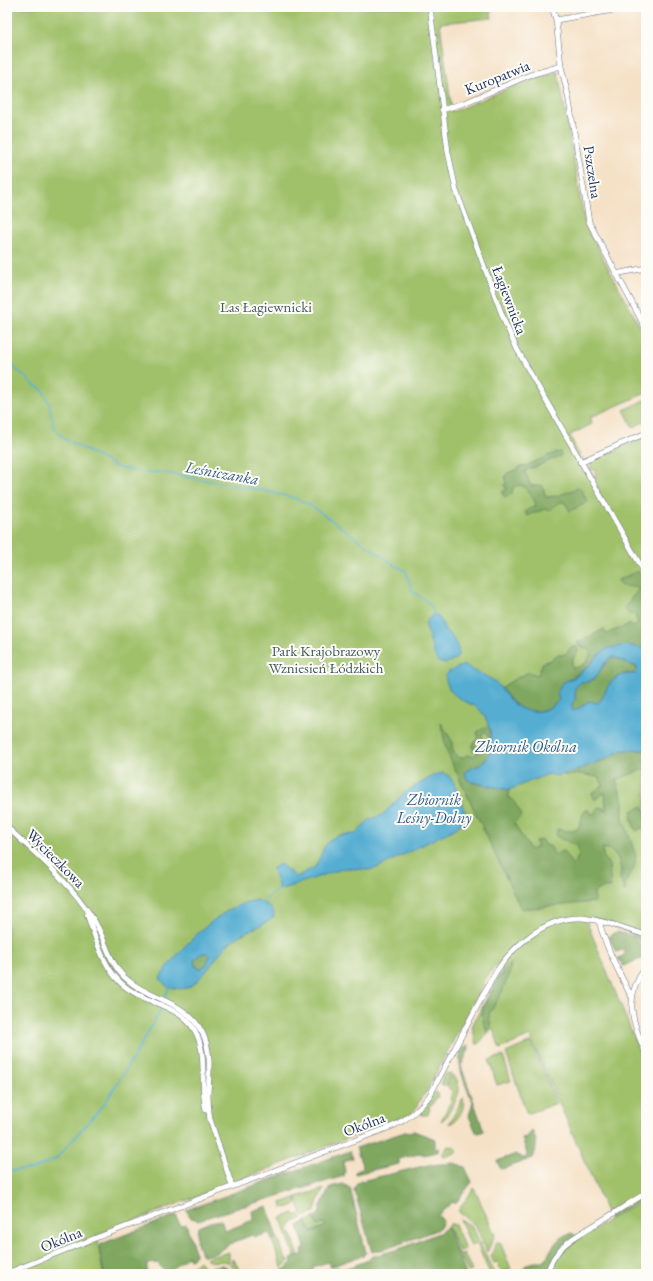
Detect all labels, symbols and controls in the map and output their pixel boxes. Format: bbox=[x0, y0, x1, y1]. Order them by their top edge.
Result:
street label: Kuropatwia bbox=[462, 55, 532, 99]
street label: Pszczelna bbox=[579, 144, 607, 200]
street label: Łagiewnicka bbox=[488, 263, 532, 337]
park label: Las Łagiewnicki bbox=[220, 297, 312, 316]
water label: Leśniczanka bbox=[183, 456, 260, 490]
park label: Park Krajobrazowy Wzniesień Łódzkich bbox=[269, 641, 384, 677]
water label: Zbiornik Okólna bbox=[474, 736, 577, 757]
water label: Zbiornik Leśny-Dolny bbox=[395, 789, 472, 828]
street label: Wycieczkowa bbox=[23, 825, 89, 891]
street label: Okólna bbox=[340, 1107, 388, 1141]
street label: Okólna bbox=[37, 1222, 85, 1256]

